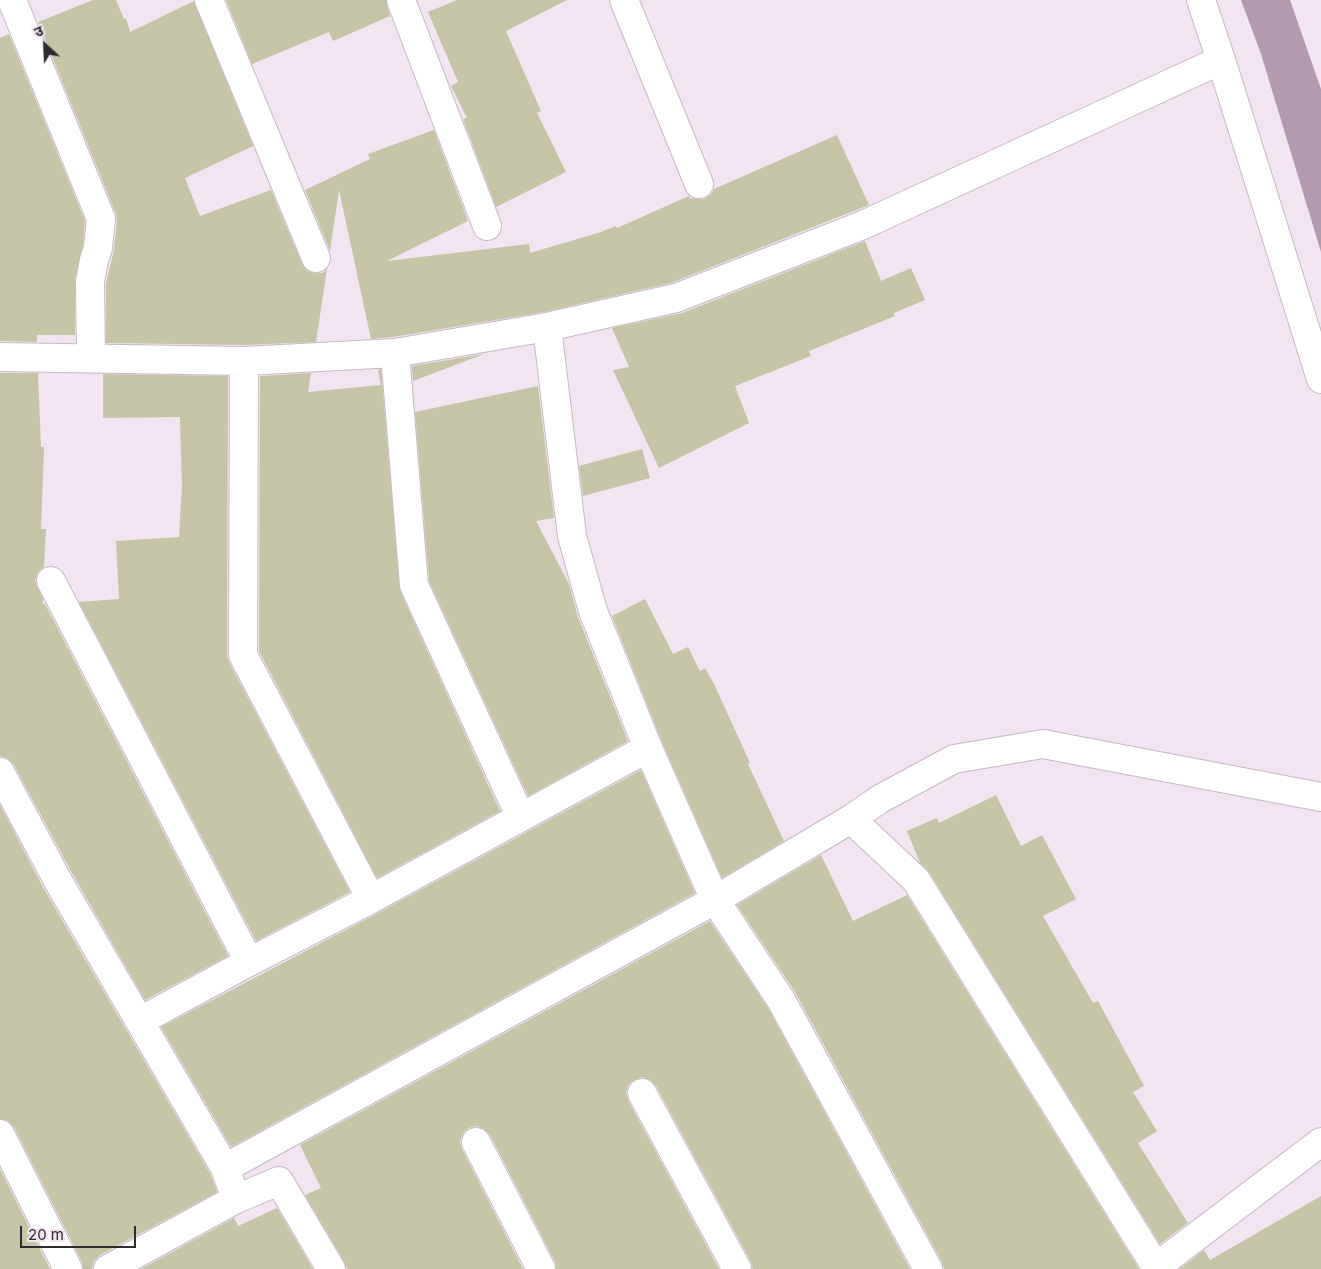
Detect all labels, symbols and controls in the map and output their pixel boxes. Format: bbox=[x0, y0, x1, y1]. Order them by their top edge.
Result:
north arrow bbox=[20, 20, 70, 70]
text: उ bbox=[31, 22, 46, 40]
scale bar bbox=[22, 1216, 139, 1248]
text: 20 m bbox=[28, 1225, 64, 1244]

